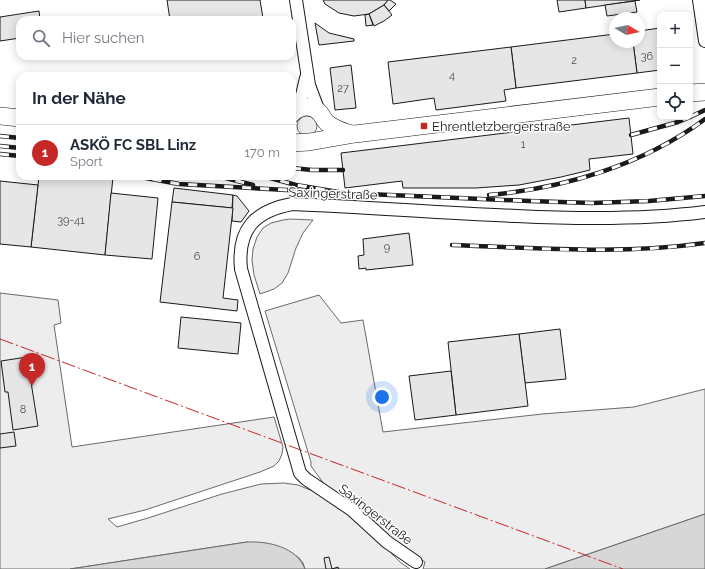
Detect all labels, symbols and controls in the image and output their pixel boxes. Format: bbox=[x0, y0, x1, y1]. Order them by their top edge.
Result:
north arrow bbox=[609, 12, 645, 48]
map controls bbox=[657, 12, 693, 120]
button: + bbox=[657, 12, 693, 48]
search box bbox=[16, 16, 296, 60]
icon: search bbox=[30, 27, 52, 49]
text: Hier suchen bbox=[62, 29, 145, 47]
button: − bbox=[657, 48, 693, 84]
house number: 36 bbox=[641, 50, 654, 63]
house number: 2 bbox=[571, 54, 577, 67]
house number: 4 bbox=[449, 69, 455, 82]
house number: 27 bbox=[337, 82, 349, 95]
button: locate bbox=[657, 84, 693, 120]
text: In der Nähe bbox=[32, 88, 126, 108]
place label: Ehrentletzbergerstraße bbox=[432, 119, 571, 134]
marker: Ehrentletzbergerstraße bbox=[419, 121, 429, 131]
text: ASKÖ FC SBL Linz bbox=[70, 136, 196, 154]
house number: 1 bbox=[521, 138, 526, 151]
text: 1 bbox=[42, 145, 48, 160]
text: 170 m bbox=[244, 145, 280, 160]
text: Sport bbox=[70, 154, 103, 169]
street label: Saxingerstraße bbox=[288, 184, 378, 203]
house number: 39-41 bbox=[57, 214, 85, 227]
house number: 9 bbox=[384, 241, 390, 254]
house number: 6 bbox=[194, 250, 201, 263]
pin: 1 bbox=[19, 353, 45, 386]
your location bbox=[372, 387, 392, 407]
house number: 8 bbox=[20, 403, 26, 416]
street label: Saxingerstraße bbox=[336, 481, 416, 548]

